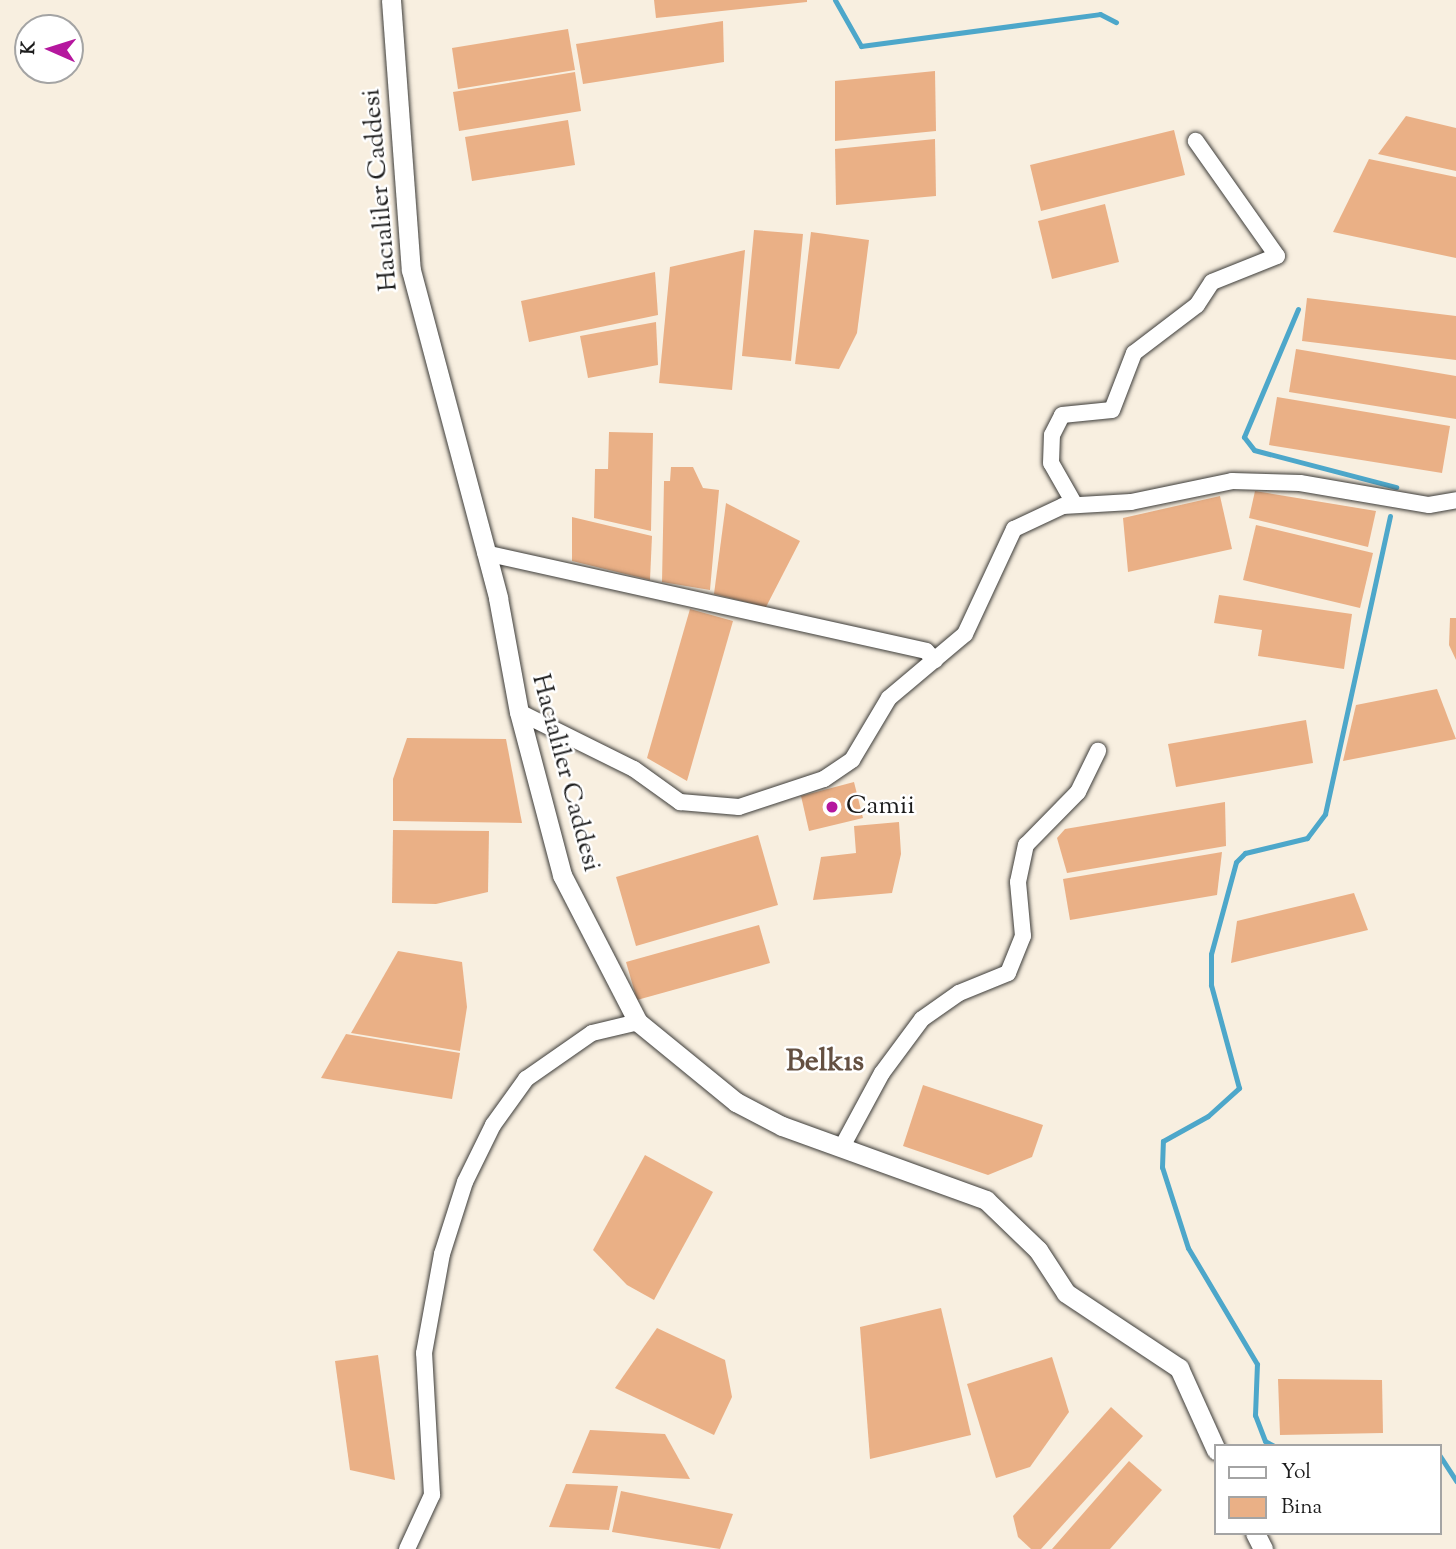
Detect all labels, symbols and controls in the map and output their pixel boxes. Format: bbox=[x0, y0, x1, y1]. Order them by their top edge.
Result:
north arrow bbox=[14, 14, 84, 84]
text: K bbox=[16, 40, 43, 56]
street label: Hacıaliler Caddesi bbox=[357, 87, 405, 293]
street label: Hacıaliler Caddesi bbox=[524, 671, 606, 875]
place label: Camii bbox=[846, 791, 915, 823]
marker: Camii bbox=[824, 799, 840, 815]
district label: Belkıs bbox=[786, 1045, 864, 1081]
legend bbox=[1214, 1444, 1442, 1535]
text: Yol bbox=[1281, 1458, 1311, 1488]
text: Bina bbox=[1281, 1493, 1322, 1523]

